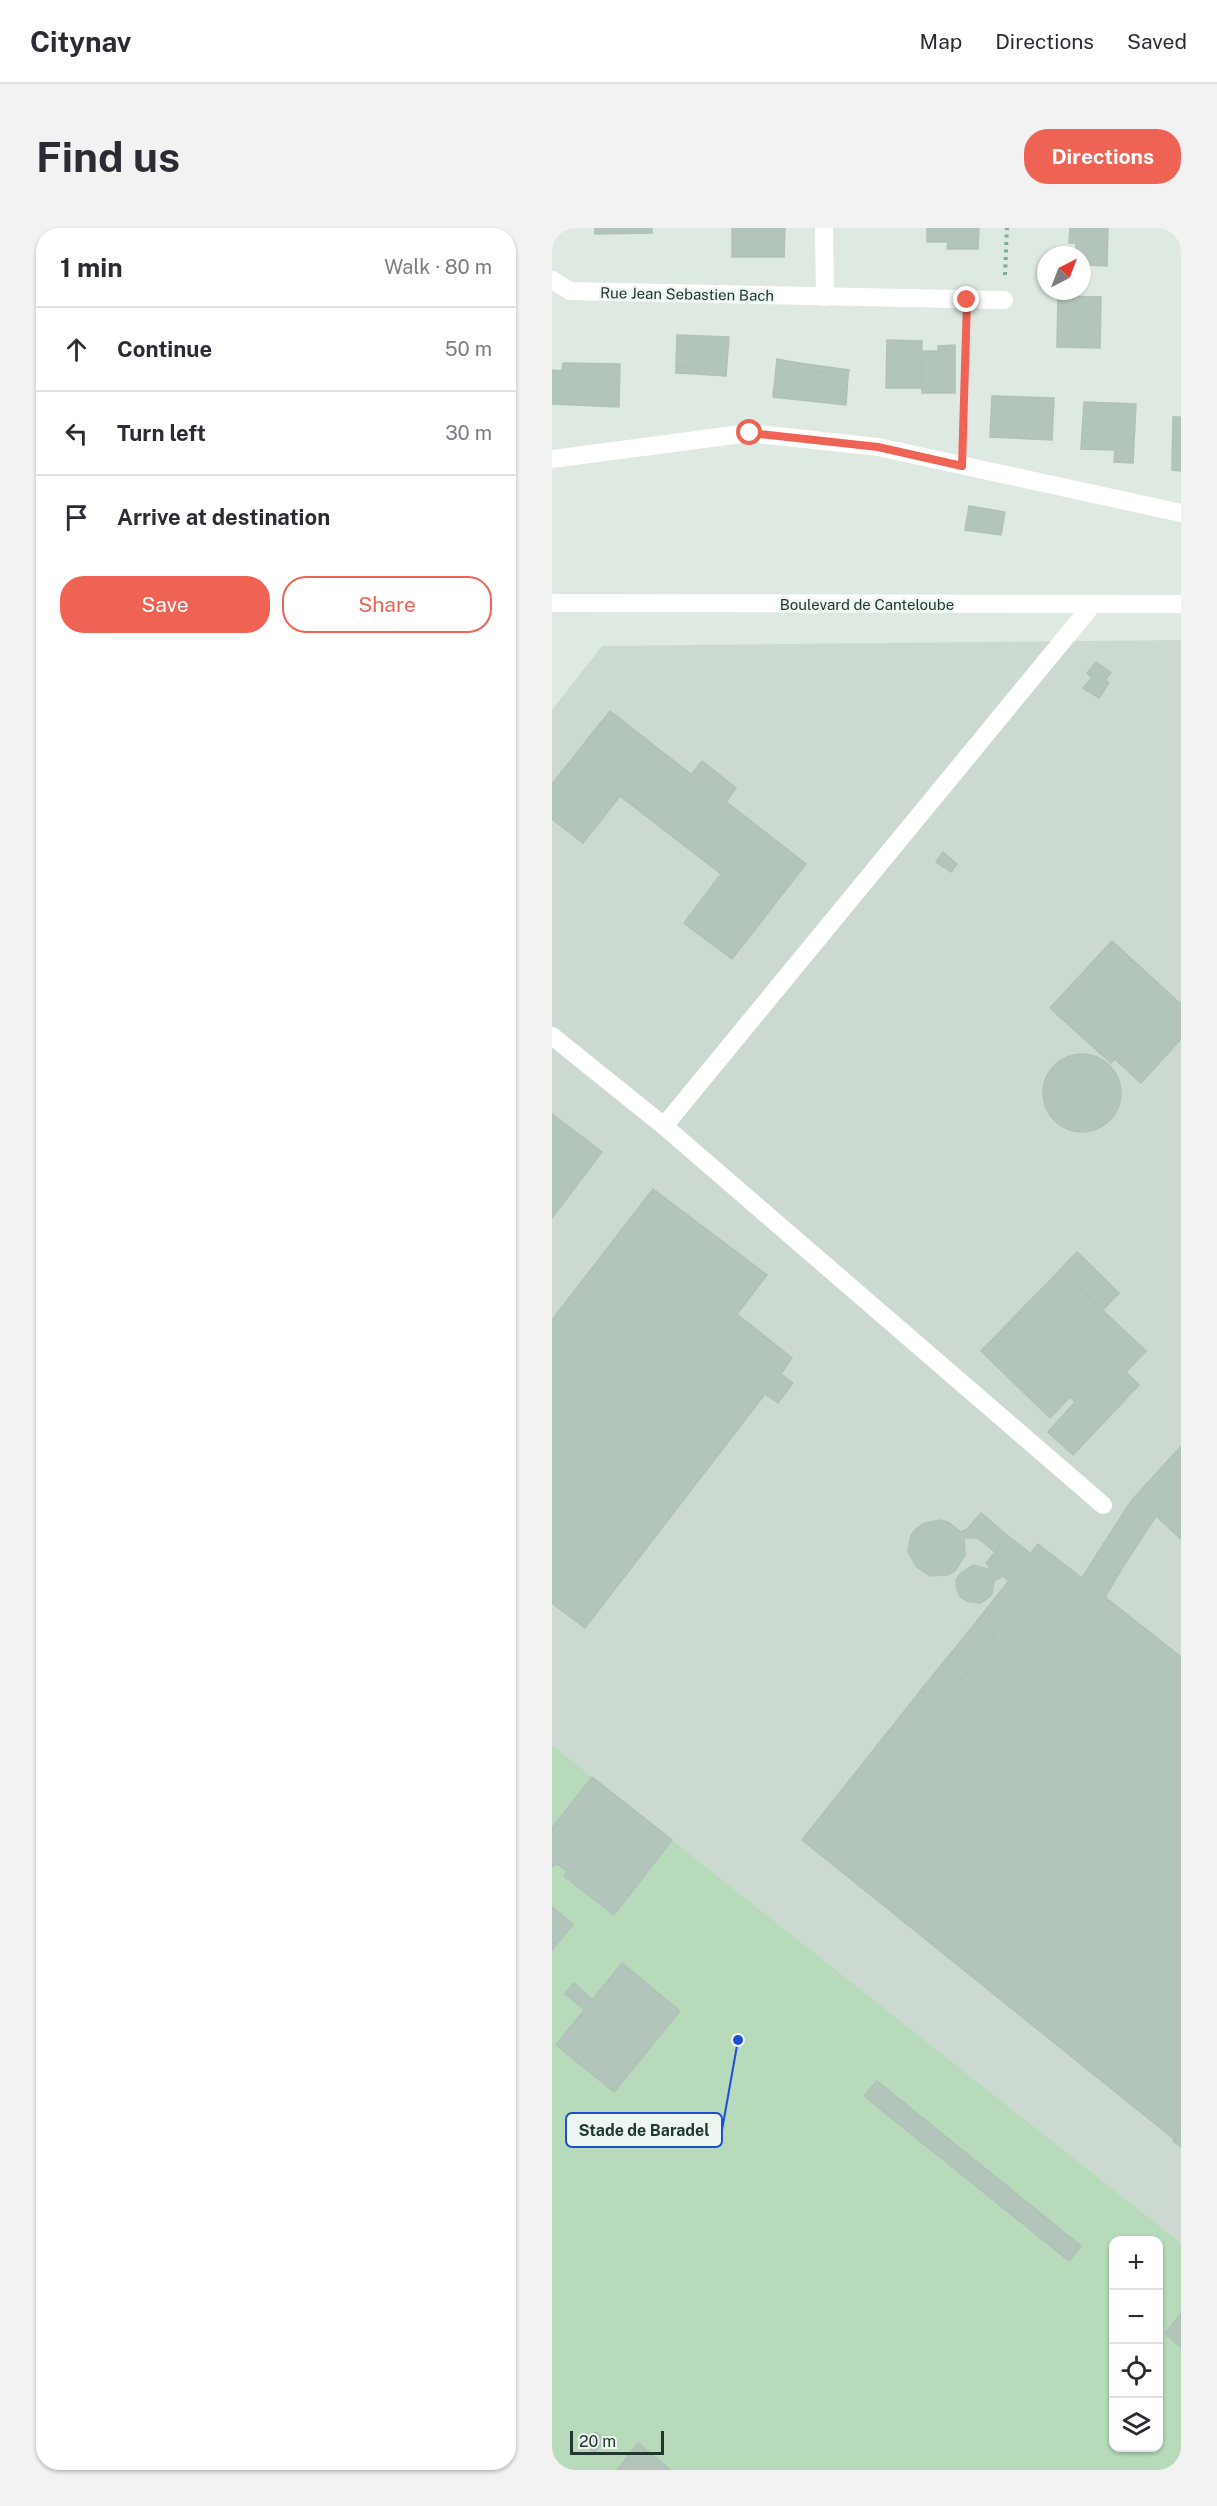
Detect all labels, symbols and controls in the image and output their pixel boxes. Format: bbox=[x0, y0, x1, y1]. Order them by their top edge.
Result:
text: Citynav bbox=[30, 25, 131, 58]
text: Map bbox=[920, 29, 962, 54]
text: Directions bbox=[995, 29, 1094, 54]
text: Saved bbox=[1127, 29, 1187, 54]
button: Directions bbox=[1024, 129, 1181, 184]
text: Find us bbox=[36, 132, 180, 181]
north arrow bbox=[1037, 246, 1091, 300]
text: 1 min bbox=[60, 252, 123, 283]
text: Walk · 80 m bbox=[384, 255, 492, 279]
street label: Rue Jean Sebastien Bach bbox=[600, 284, 774, 304]
route end bbox=[953, 286, 979, 312]
icon: ahead bbox=[60, 333, 93, 366]
text: Continue bbox=[117, 336, 212, 362]
text: 50 m bbox=[445, 337, 492, 361]
icon: left bbox=[60, 417, 93, 450]
route start bbox=[736, 419, 762, 445]
text: Turn left bbox=[117, 420, 206, 446]
text: 30 m bbox=[445, 421, 492, 445]
icon: arrive bbox=[60, 501, 93, 534]
text: Arrive at destination bbox=[117, 504, 330, 530]
button: Save bbox=[60, 576, 270, 633]
button: Share bbox=[282, 576, 492, 633]
street label: Boulevard de Canteloube bbox=[780, 596, 954, 613]
callout: Stade de Baradel bbox=[566, 2113, 722, 2147]
text: Stade de Baradel bbox=[578, 2121, 710, 2140]
map controls bbox=[1109, 2236, 1163, 2452]
button: + bbox=[1109, 2236, 1163, 2290]
button: − bbox=[1109, 2290, 1163, 2344]
button: locate bbox=[1109, 2344, 1163, 2398]
button: layers bbox=[1109, 2398, 1163, 2452]
scale bar bbox=[570, 2428, 664, 2456]
text: 20 m bbox=[579, 2432, 616, 2451]

